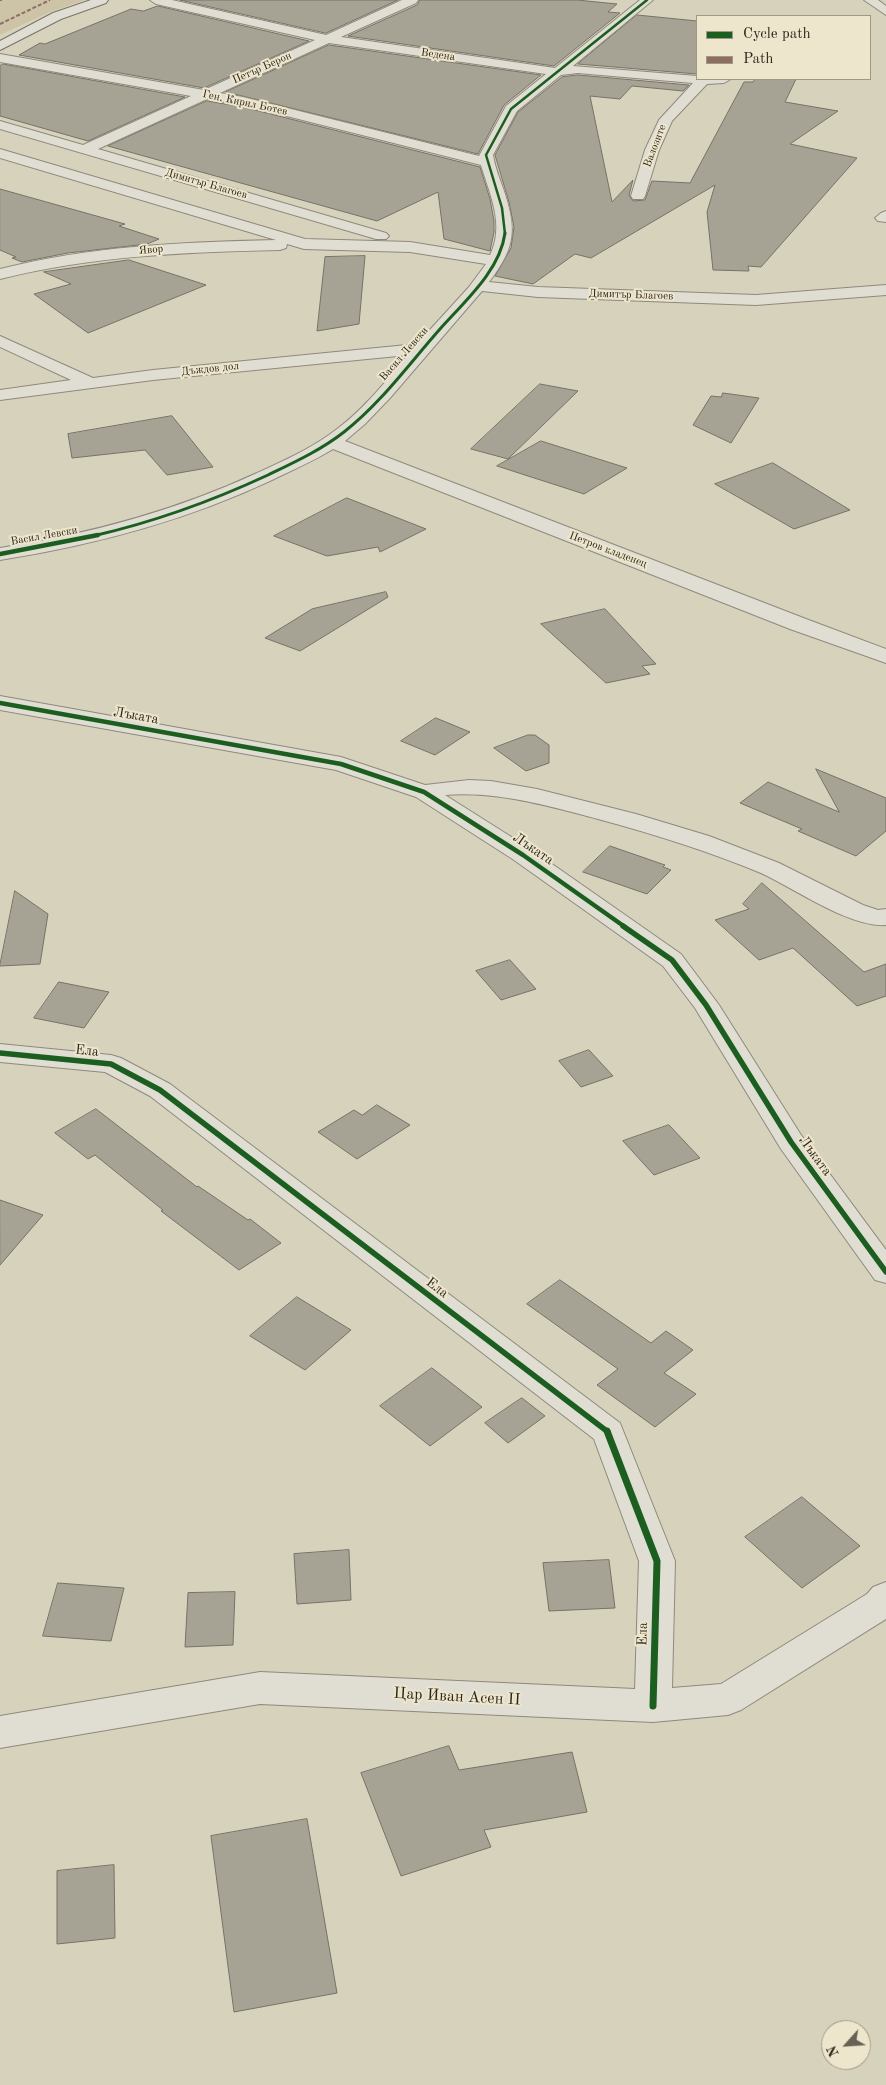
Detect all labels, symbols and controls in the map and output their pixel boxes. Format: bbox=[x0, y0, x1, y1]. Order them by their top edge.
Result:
legend bbox=[696, 15, 871, 80]
text: Cycle path bbox=[743, 27, 811, 42]
street label: Ведена bbox=[420, 46, 456, 64]
street label: Петър Берон bbox=[230, 49, 294, 87]
text: Path bbox=[743, 52, 773, 67]
street label: Ген. Кирил Ботев bbox=[201, 88, 289, 118]
street label: Валозите bbox=[641, 123, 669, 169]
street label: Димитър Благоев bbox=[163, 166, 249, 202]
street label: Явор bbox=[138, 242, 164, 258]
street label: Димитър Благоев bbox=[588, 287, 674, 303]
street label: Васил Левски bbox=[377, 324, 431, 384]
street label: Дъждов дол bbox=[180, 359, 240, 379]
street label: Васил Левски bbox=[10, 524, 78, 548]
street label: Петров кладенец bbox=[567, 529, 649, 571]
street label: Лъката bbox=[112, 704, 160, 728]
street label: Лъката bbox=[509, 829, 557, 869]
street label: Ела bbox=[74, 1041, 100, 1061]
street label: Лъката bbox=[795, 1133, 835, 1179]
street label: Ела bbox=[423, 1274, 451, 1302]
street label: Ела bbox=[634, 1622, 652, 1646]
street label: Цар Иван Асен II bbox=[393, 1684, 521, 1710]
north arrow bbox=[821, 2020, 871, 2070]
text: N bbox=[825, 2043, 842, 2059]

